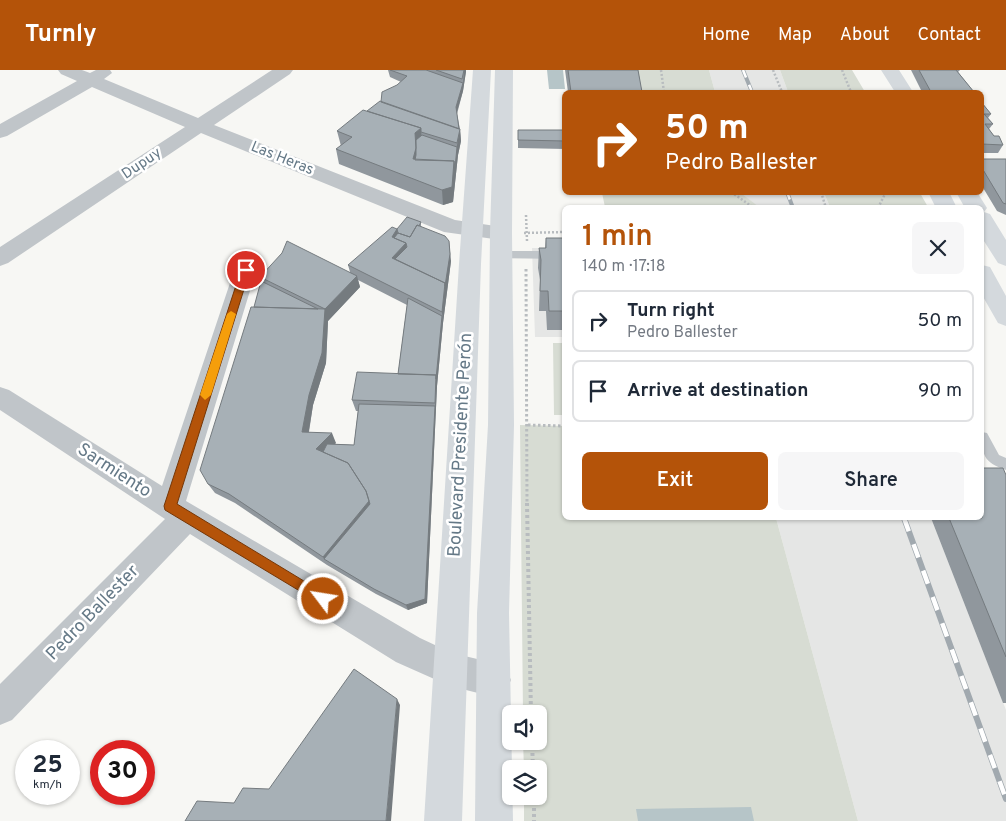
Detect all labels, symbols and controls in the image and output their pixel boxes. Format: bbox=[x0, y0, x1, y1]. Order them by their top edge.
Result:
text: Turnly bbox=[25, 20, 97, 50]
text: Home bbox=[702, 24, 750, 47]
text: Map bbox=[778, 24, 812, 47]
text: About bbox=[840, 24, 889, 47]
text: Contact bbox=[917, 24, 981, 47]
text: 50 m bbox=[665, 107, 749, 151]
icon: right bbox=[582, 110, 647, 175]
street label: Las Heras bbox=[248, 138, 316, 180]
street label: Dupuy bbox=[119, 144, 166, 184]
text: Pedro Ballester bbox=[665, 150, 817, 177]
text: 1 min bbox=[582, 219, 653, 256]
button: close bbox=[912, 222, 964, 274]
pin bbox=[225, 249, 267, 291]
icon: arrive bbox=[232, 256, 260, 284]
text: 140 m · 17:18 bbox=[582, 257, 666, 277]
text: Turn right bbox=[627, 299, 715, 323]
icon: right bbox=[584, 307, 612, 335]
text: 50 m bbox=[917, 309, 962, 333]
text: Pedro Ballester bbox=[627, 323, 738, 343]
street label: Boulevard Presidente Perón bbox=[444, 332, 478, 558]
icon: arrive bbox=[584, 377, 612, 405]
text: Arrive at destination bbox=[627, 379, 808, 403]
text: 90 m bbox=[918, 379, 962, 403]
street label: Sarmiento bbox=[73, 439, 155, 503]
button: Exit bbox=[582, 452, 768, 510]
button: Share bbox=[778, 452, 964, 510]
street label: Pedro Ballester bbox=[41, 560, 145, 666]
position arrow bbox=[296, 572, 348, 624]
map controls bbox=[502, 705, 547, 805]
button: sound bbox=[502, 705, 547, 750]
speed limit sign: 30 bbox=[90, 740, 155, 805]
text: 25 bbox=[32, 750, 63, 782]
button: layers bbox=[502, 760, 547, 805]
text: km/h bbox=[33, 777, 62, 793]

